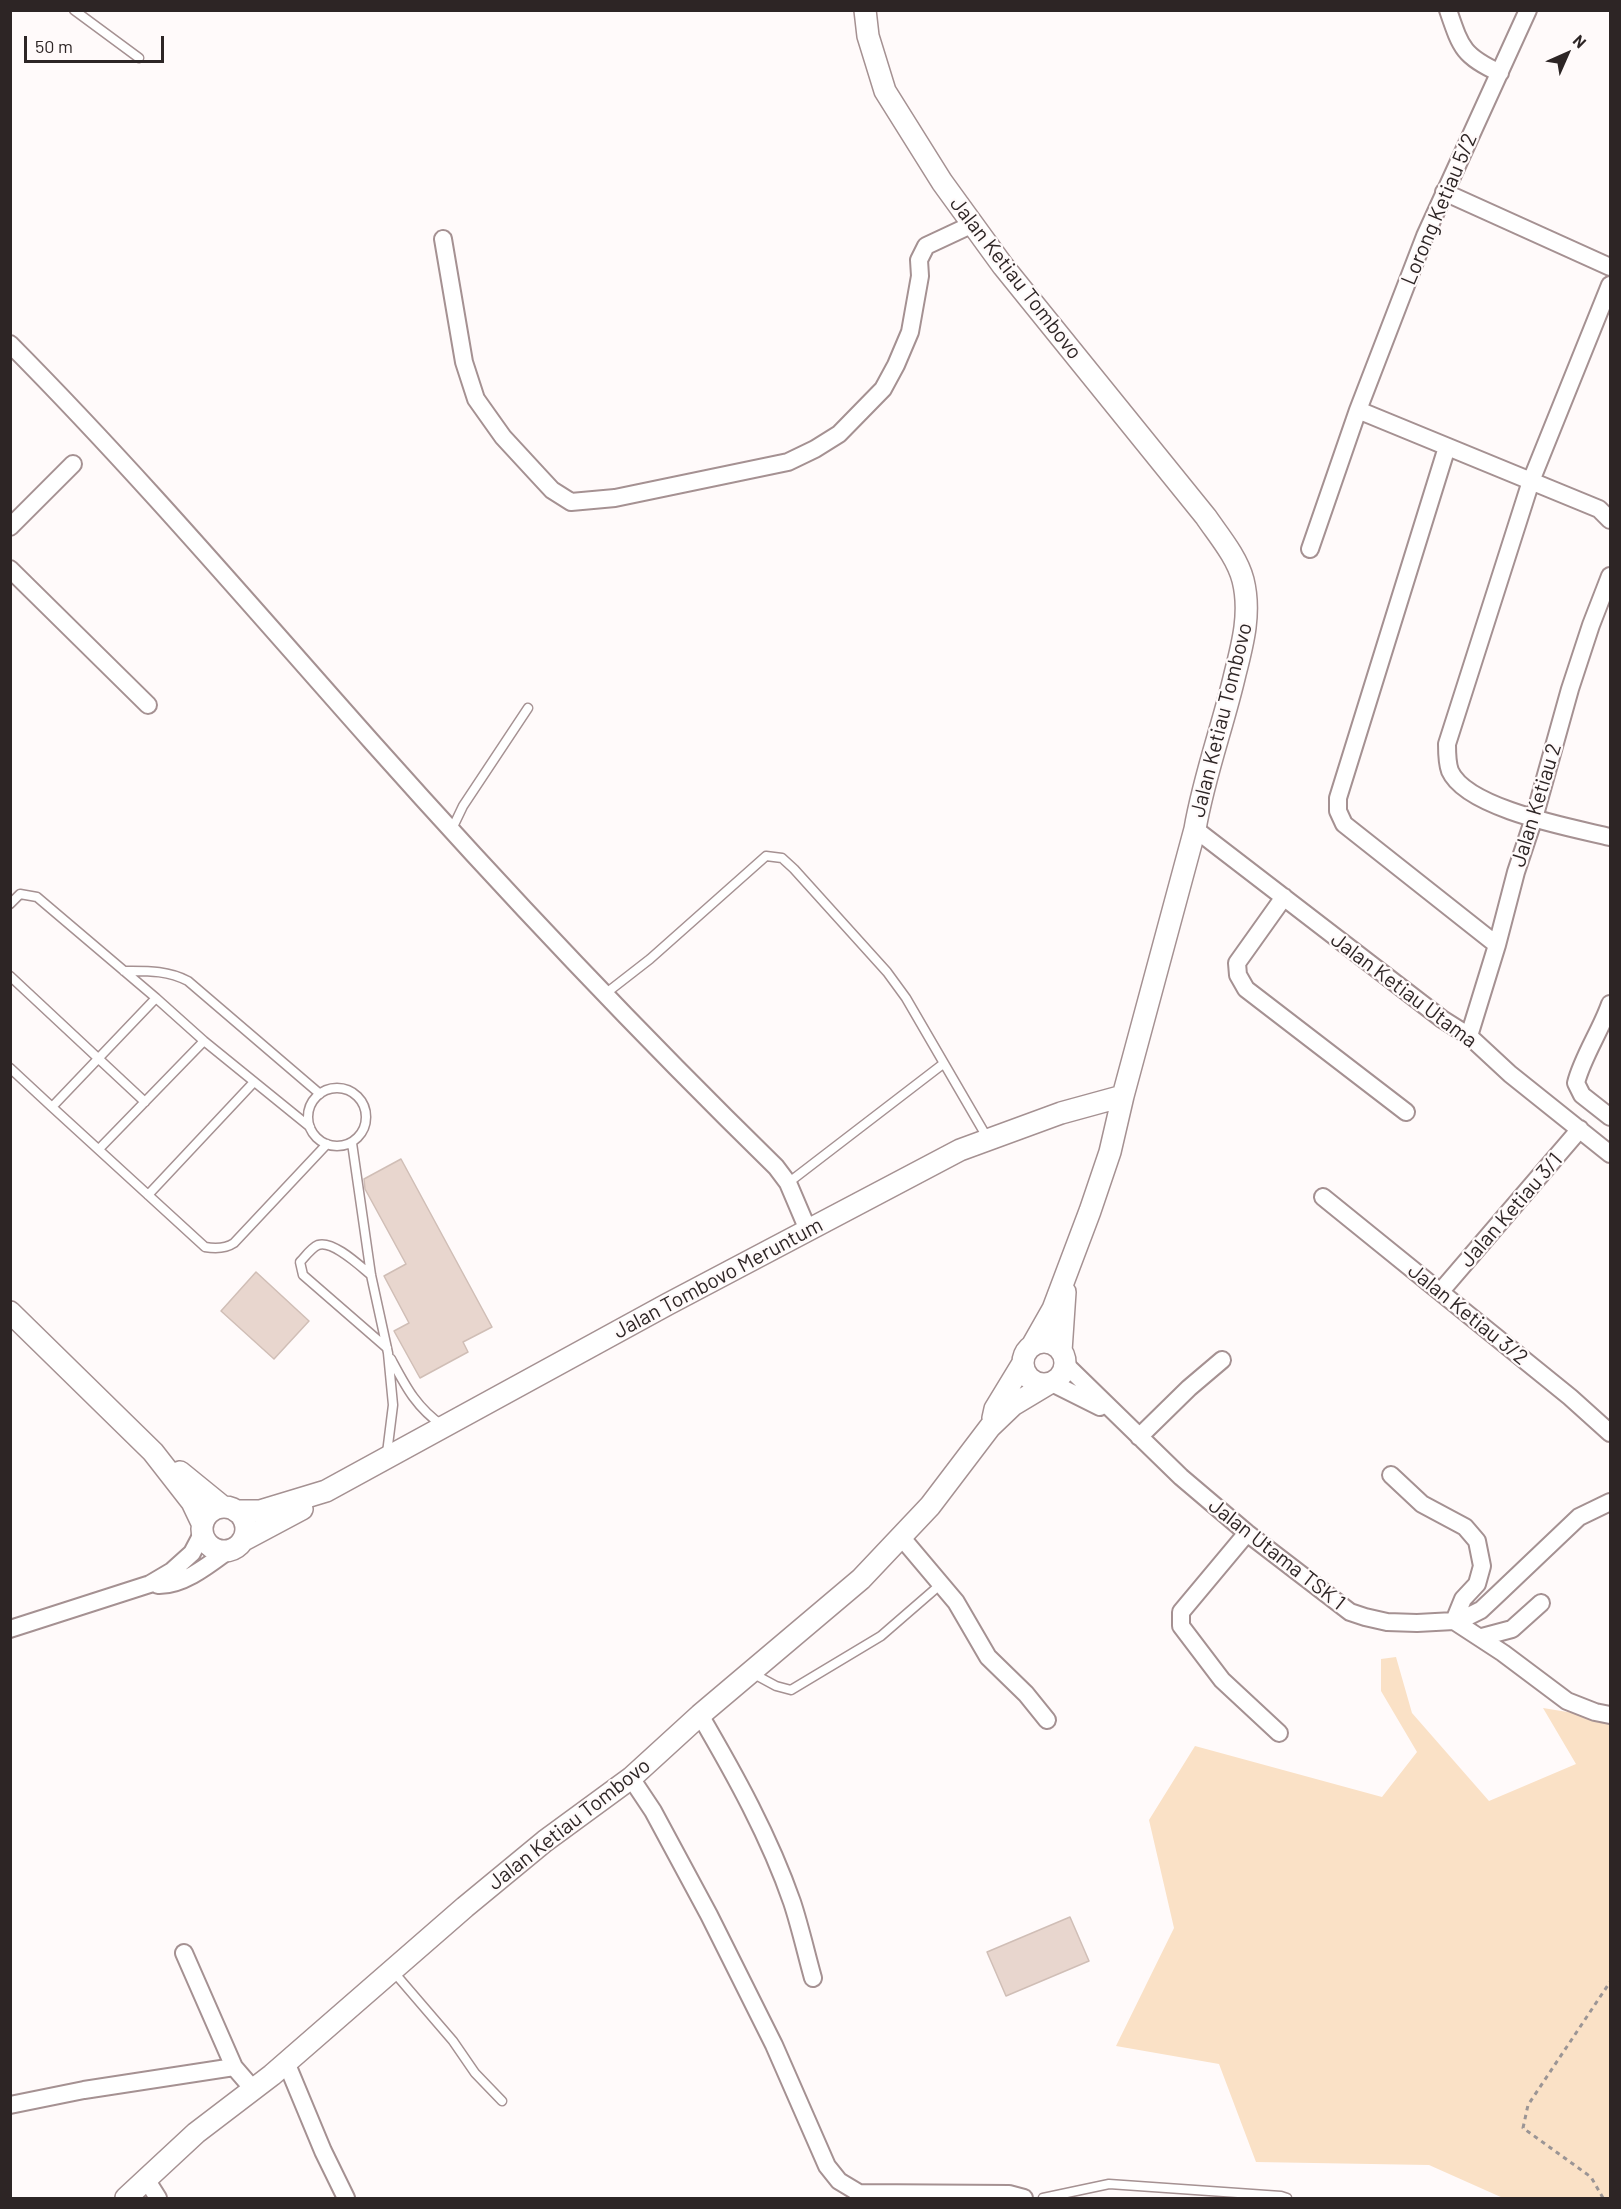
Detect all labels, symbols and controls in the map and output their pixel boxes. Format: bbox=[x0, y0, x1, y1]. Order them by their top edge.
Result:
scale bar bbox=[27, 24, 166, 62]
north arrow bbox=[1537, 24, 1597, 84]
text: N bbox=[1570, 30, 1591, 51]
text: 50 m bbox=[35, 35, 73, 57]
street label: Lorong Ketiau 5/2 bbox=[1396, 129, 1482, 289]
street label: Jalan Ketiau Tombovo bbox=[945, 192, 1087, 364]
street label: Jalan Ketiau Tombovo bbox=[1185, 620, 1257, 820]
street label: Jalan Ketiau 2 bbox=[1505, 740, 1567, 870]
street label: Jalan Ketiau Utama bbox=[1326, 927, 1482, 1053]
street label: Jalan Ketiau 3/1 bbox=[1455, 1148, 1567, 1272]
street label: Jalan Tombovo Meruntum bbox=[609, 1212, 827, 1344]
street label: Jalan Ketiau 3/2 bbox=[1403, 1258, 1533, 1370]
street label: Jalan Utama TSK 1 bbox=[1204, 1493, 1350, 1615]
street label: Jalan Ketiau Tombovo bbox=[483, 1753, 655, 1895]

